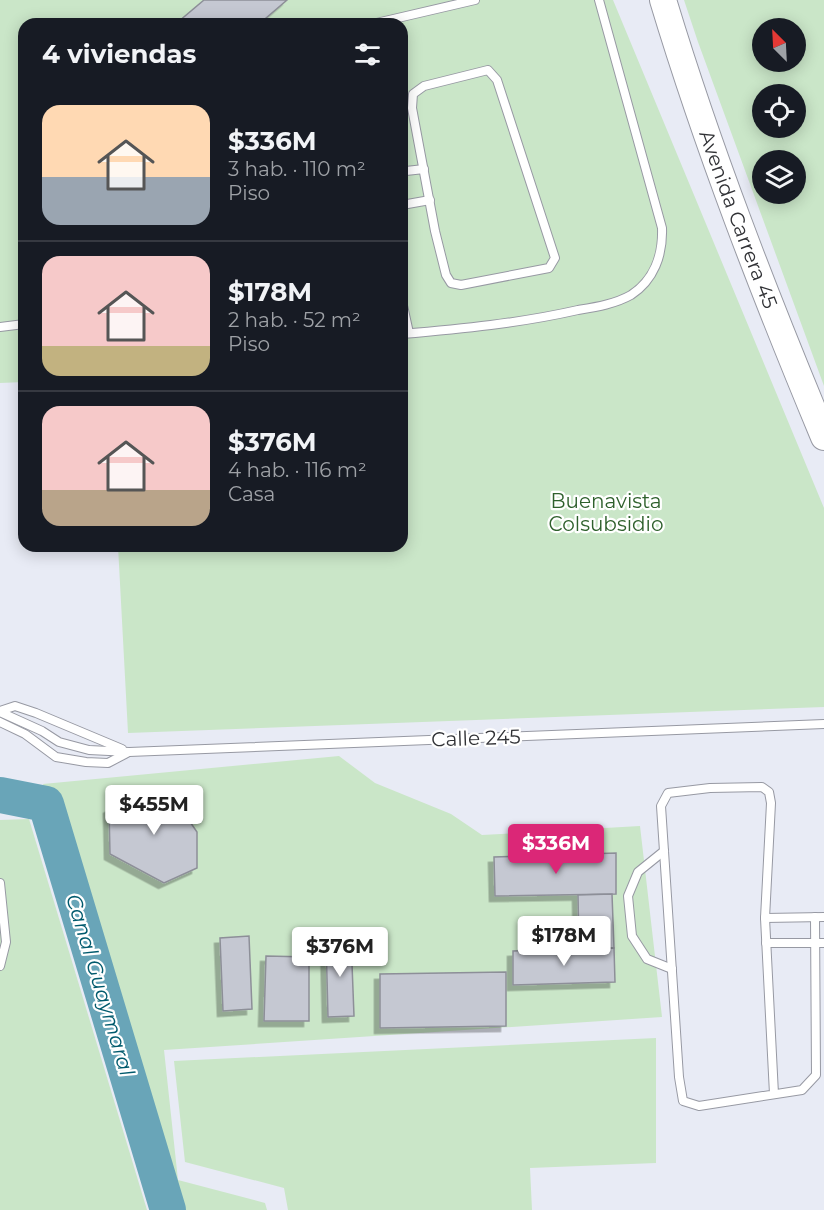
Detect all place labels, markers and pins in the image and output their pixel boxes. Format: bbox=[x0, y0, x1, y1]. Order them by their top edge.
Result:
pin: $455M bbox=[112, 785, 196, 836]
pin: $336M bbox=[514, 824, 598, 875]
pin: $178M bbox=[522, 916, 606, 967]
pin: $376M bbox=[298, 927, 382, 978]

